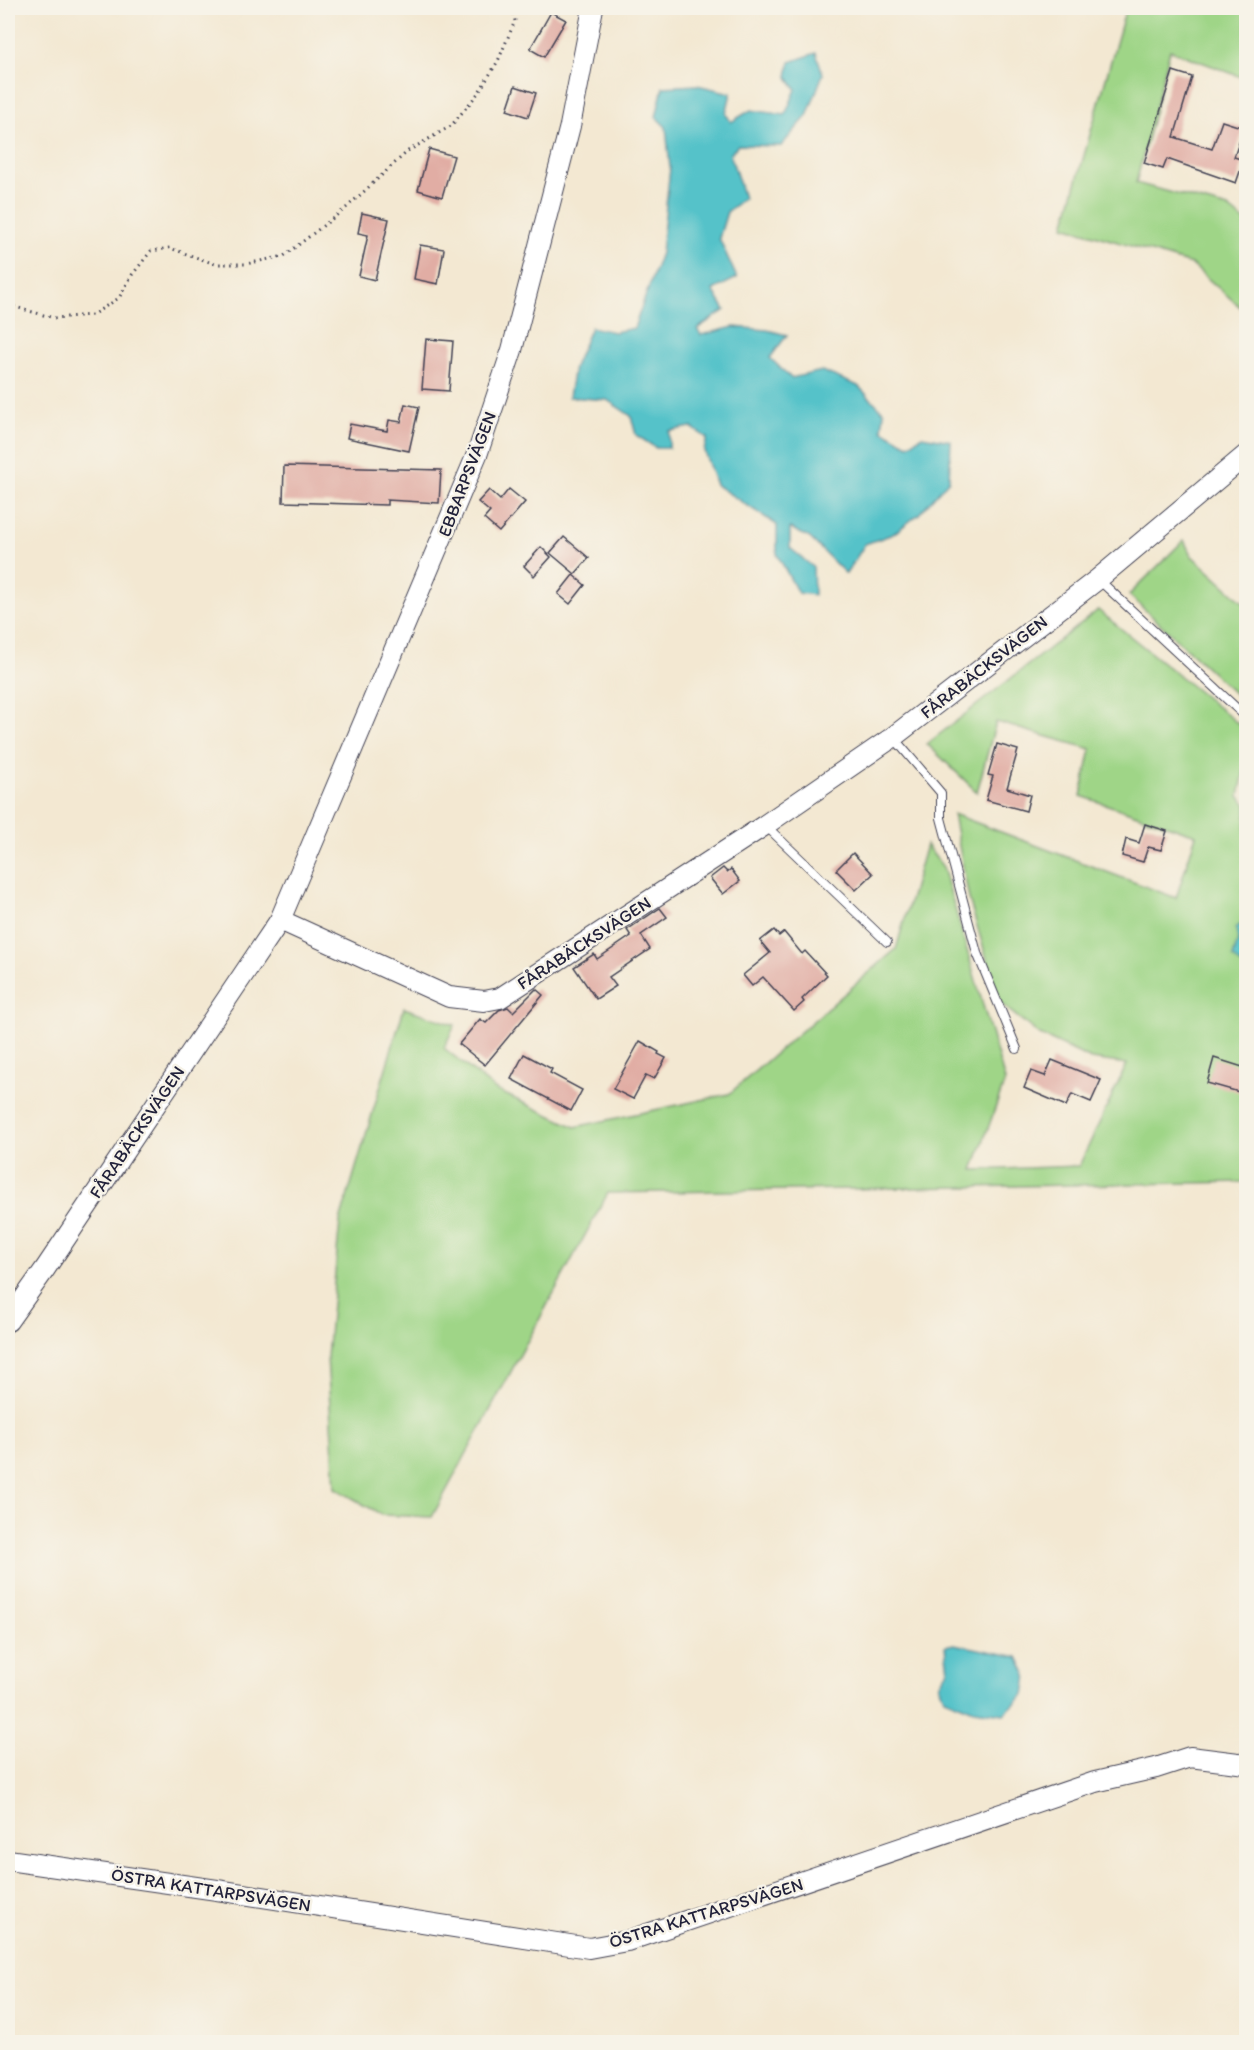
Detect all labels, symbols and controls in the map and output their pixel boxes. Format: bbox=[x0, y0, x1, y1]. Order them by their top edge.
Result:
street label: EBBARPSVÄGEN bbox=[433, 408, 501, 540]
street label: FÅRABÄCKSVÄGEN bbox=[916, 611, 1052, 723]
street label: FÅRABÄCKSVÄGEN bbox=[513, 892, 655, 994]
street label: FÅRABÄCKSVÄGEN bbox=[85, 1062, 189, 1202]
street label: ÖSTRA KATTARPSVÄGEN bbox=[109, 1863, 313, 1917]
street label: ÖSTRA KATTARPSVÄGEN bbox=[606, 1873, 806, 1953]

